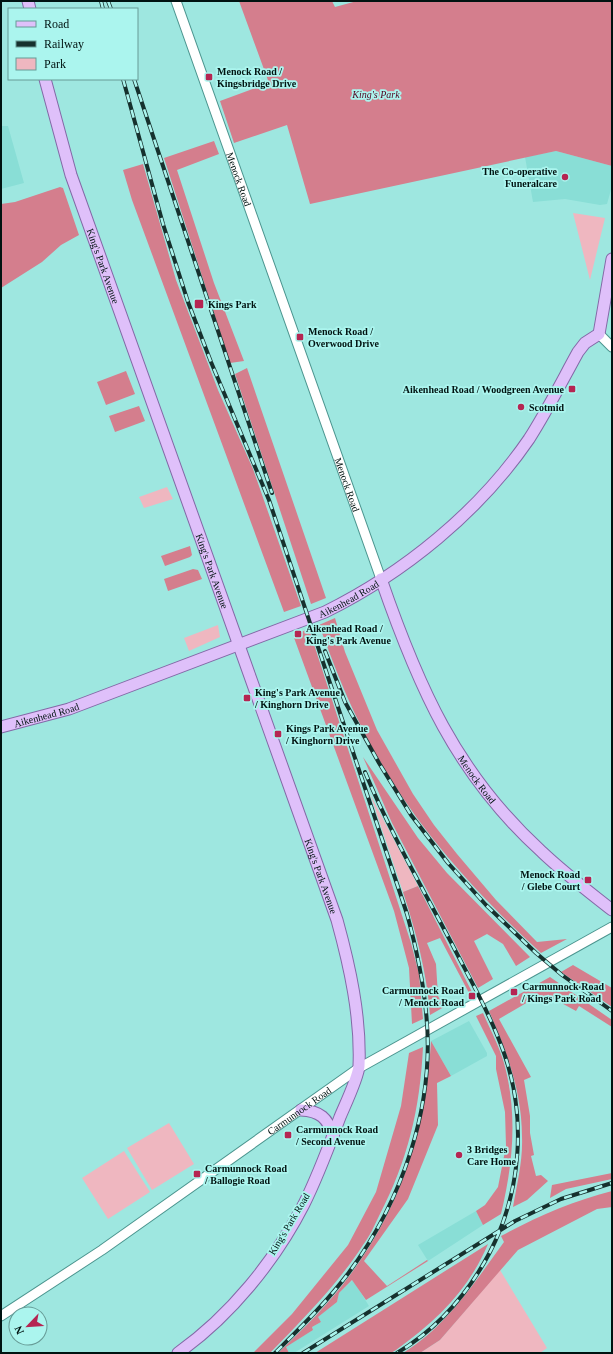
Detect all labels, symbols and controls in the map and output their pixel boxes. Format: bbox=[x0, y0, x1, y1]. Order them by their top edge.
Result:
legend bbox=[8, 8, 138, 80]
text: Road bbox=[44, 17, 69, 31]
text: Railway bbox=[44, 37, 84, 51]
text: Park bbox=[44, 57, 66, 71]
place label: Menock Road / Kingsbridge Drive bbox=[217, 66, 297, 89]
marker: Menock Road / Kingsbridge Drive bbox=[204, 72, 214, 82]
park label: King's Park bbox=[351, 89, 400, 100]
street label: Menock Road bbox=[225, 151, 254, 208]
place label: The Co-operative Funeralcare bbox=[482, 166, 558, 189]
marker: The Co-operative Funeralcare bbox=[560, 172, 570, 182]
street label: King's Park Avenue bbox=[85, 227, 122, 305]
marker: Kings Park bbox=[193, 298, 205, 310]
place label: Kings Park bbox=[208, 299, 257, 310]
place label: Menock Road / Overwood Drive bbox=[308, 326, 379, 349]
marker: Menock Road / Overwood Drive bbox=[295, 332, 305, 342]
place label: Aikenhead Road / Woodgreen Avenue bbox=[403, 384, 565, 395]
marker: Aikenhead Road / Woodgreen Avenue bbox=[567, 384, 577, 394]
marker: Scotmid bbox=[516, 402, 526, 412]
place label: Scotmid bbox=[529, 402, 564, 413]
street label: Menock Road bbox=[333, 456, 362, 513]
street label: King's Park Avenue bbox=[194, 532, 231, 611]
street label: Aikenhead Road bbox=[317, 578, 381, 619]
place label: Aikenhead Road / King's Park Avenue bbox=[306, 623, 391, 646]
marker: Aikenhead Road / King's Park Avenue bbox=[293, 629, 303, 639]
place label: King's Park Avenue / Kinghorn Drive bbox=[254, 687, 340, 710]
marker: King's Park Avenue / Kinghorn Drive bbox=[242, 693, 252, 703]
street label: Aikenhead Road bbox=[13, 700, 80, 729]
place label: Kings Park Avenue / Kinghorn Drive bbox=[285, 723, 369, 746]
marker: Kings Park Avenue / Kinghorn Drive bbox=[273, 729, 283, 739]
street label: Menock Road bbox=[456, 753, 498, 805]
street label: King's Park Avenue bbox=[303, 837, 340, 916]
place label: Menock Road / Glebe Court bbox=[520, 869, 581, 892]
marker: Menock Road / Glebe Court bbox=[583, 875, 593, 885]
place label: Carmunnock Road / Kings Park Road bbox=[521, 981, 604, 1004]
place label: Carmunnock Road / Menock Road bbox=[382, 985, 464, 1008]
marker: Carmunnock Road / Kings Park Road bbox=[509, 987, 519, 997]
marker: Carmunnock Road / Menock Road bbox=[467, 991, 477, 1001]
street label: Carmunnock Road bbox=[265, 1084, 333, 1137]
place label: Carmunnock Road / Second Avenue bbox=[295, 1124, 378, 1147]
marker: Carmunnock Road / Second Avenue bbox=[283, 1130, 293, 1140]
place label: 3 Bridges Care Home bbox=[467, 1144, 517, 1167]
marker: 3 Bridges Care Home bbox=[454, 1150, 464, 1160]
place label: Carmunnock Road / Ballogie Road bbox=[204, 1163, 287, 1186]
marker: Carmunnock Road / Ballogie Road bbox=[192, 1169, 202, 1179]
street label: King's Park Road bbox=[266, 1191, 312, 1257]
north arrow bbox=[8, 1306, 48, 1346]
text: N bbox=[12, 1324, 26, 1336]

